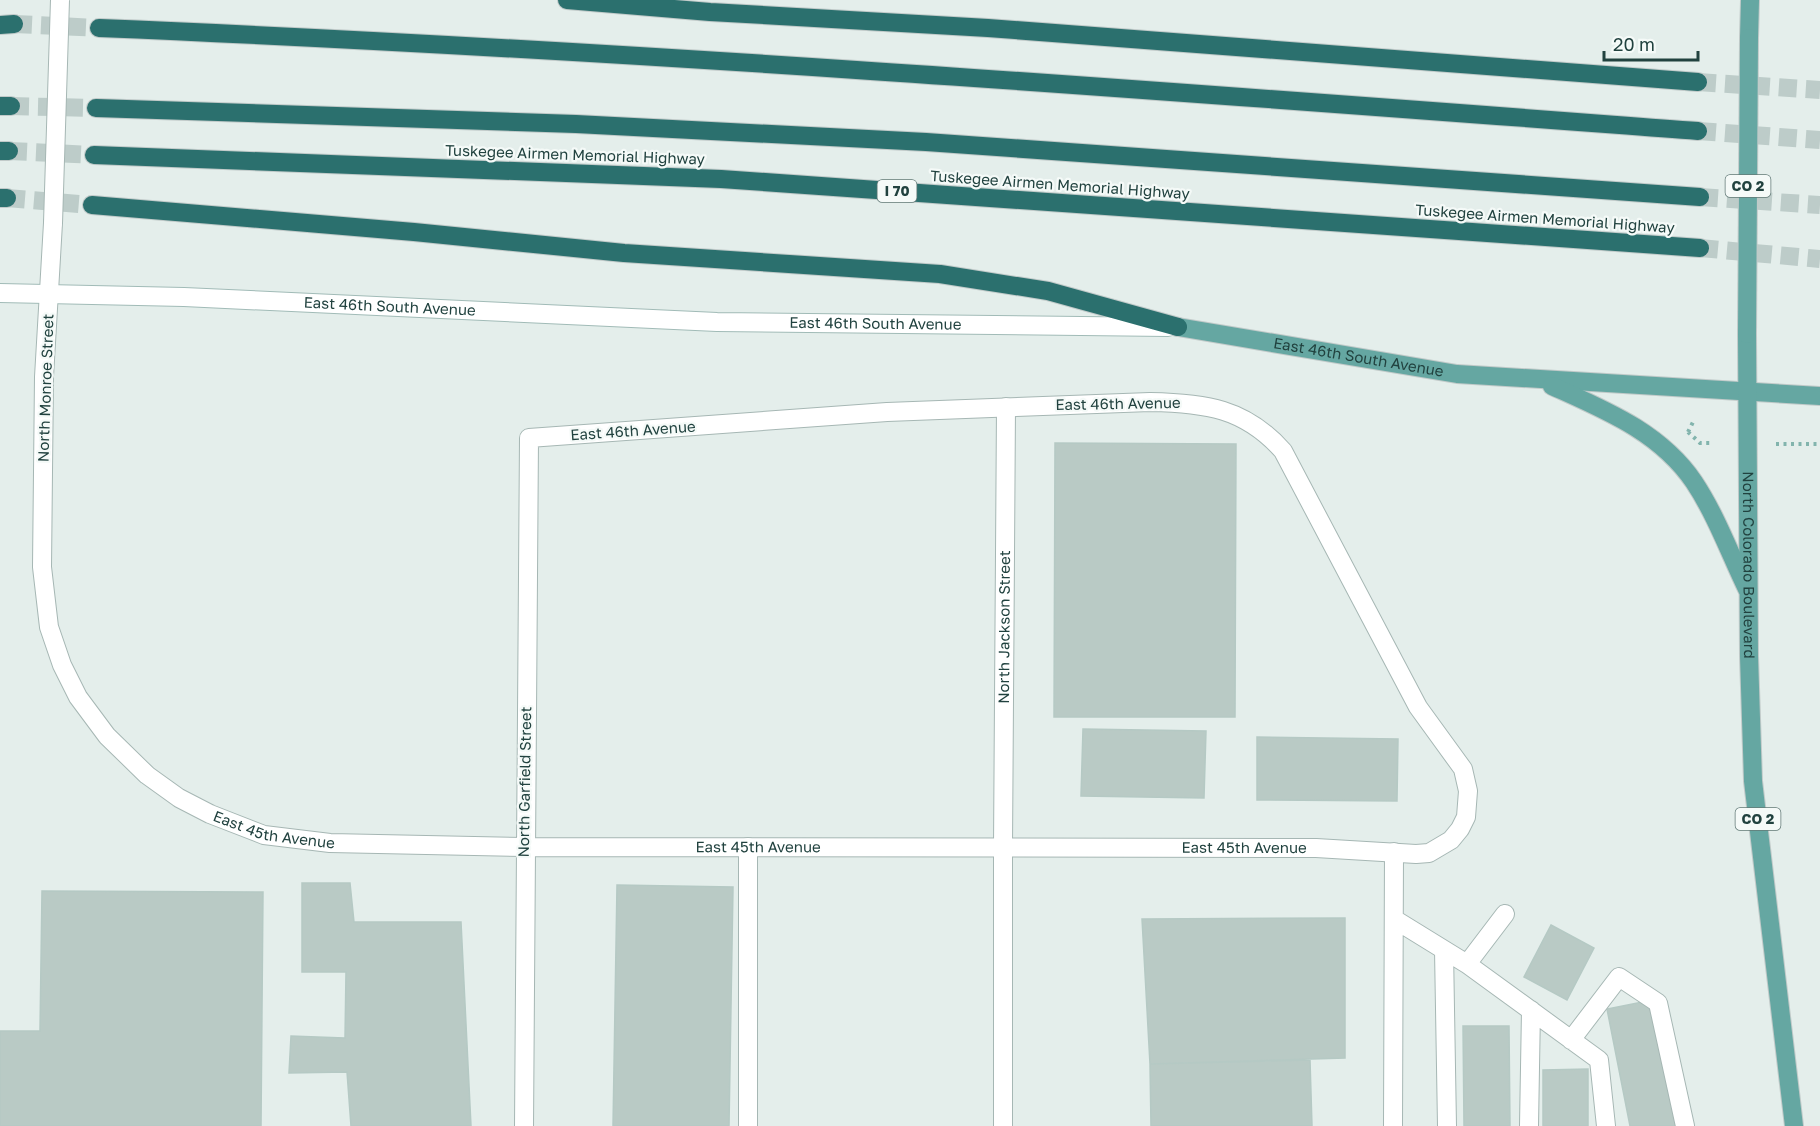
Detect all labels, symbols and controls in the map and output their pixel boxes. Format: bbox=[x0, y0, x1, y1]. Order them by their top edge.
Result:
scale bar bbox=[1604, 24, 1698, 62]
text: 20 m bbox=[1613, 33, 1655, 55]
street label: Tuskegee Airmen Memorial Highway bbox=[445, 140, 706, 168]
street label: Tuskegee Airmen Memorial Highway bbox=[930, 166, 1191, 202]
road number: CO 2 bbox=[1726, 175, 1770, 197]
road number: I 70 bbox=[878, 180, 916, 202]
street label: Tuskegee Airmen Memorial Highway bbox=[1415, 200, 1676, 236]
street label: East 46th South Avenue bbox=[303, 293, 476, 319]
street label: East 46th South Avenue bbox=[789, 313, 962, 333]
street label: North Monroe Street bbox=[33, 314, 57, 462]
street label: East 46th South Avenue bbox=[1272, 333, 1445, 380]
street label: East 46th Avenue bbox=[1055, 393, 1181, 413]
street label: East 46th Avenue bbox=[570, 417, 696, 443]
street label: North Colorado Boulevard bbox=[1740, 471, 1759, 659]
street label: North Jackson Street bbox=[994, 550, 1013, 704]
street label: North Garfield Street bbox=[514, 706, 534, 858]
street label: East 45th Avenue bbox=[211, 806, 335, 851]
road number: CO 2 bbox=[1736, 808, 1780, 830]
street label: East 45th Avenue bbox=[696, 837, 821, 855]
street label: East 45th Avenue bbox=[1182, 838, 1307, 856]

